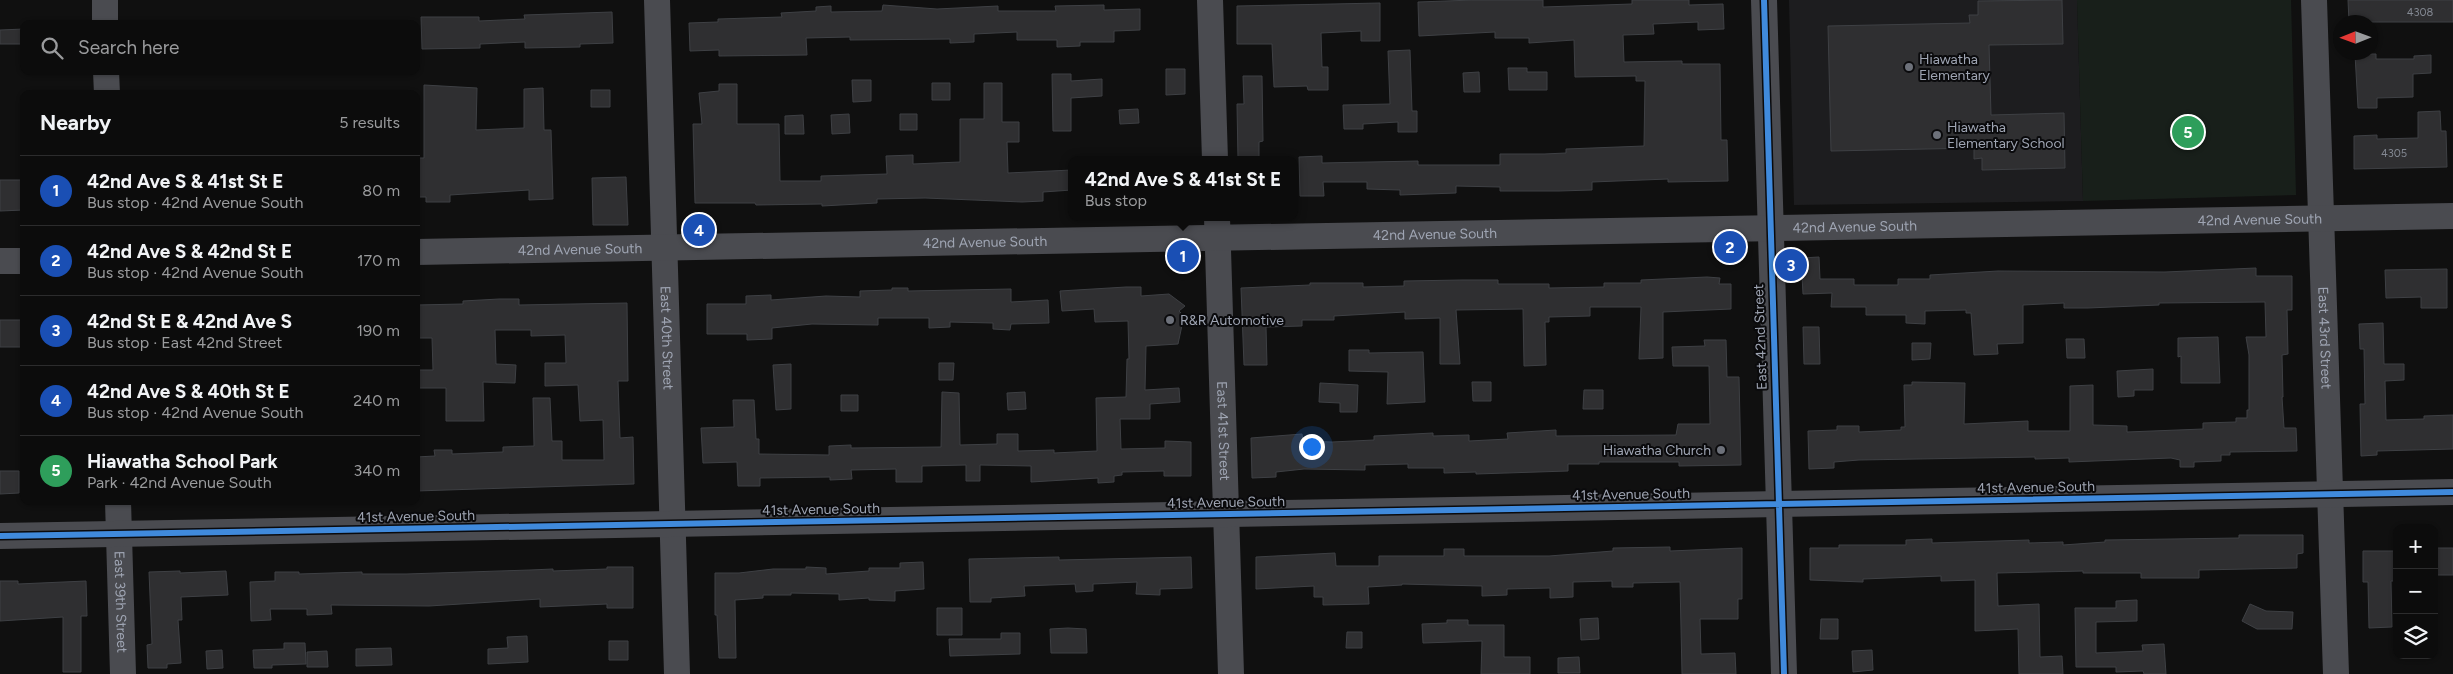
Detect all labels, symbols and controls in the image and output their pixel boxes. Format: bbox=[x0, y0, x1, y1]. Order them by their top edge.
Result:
house number: 4308 bbox=[2407, 6, 2434, 19]
north arrow bbox=[2333, 15, 2378, 60]
search box bbox=[20, 20, 420, 75]
icon: search bbox=[38, 34, 66, 62]
text: Search here bbox=[78, 36, 180, 59]
place label: Hiawatha Elementary bbox=[1919, 51, 1991, 84]
marker: Hiawatha Elementary bbox=[1903, 61, 1915, 73]
text: Nearby bbox=[40, 110, 111, 135]
text: 5 results bbox=[339, 113, 400, 132]
pin: 5 bbox=[2172, 113, 2204, 151]
place label: Hiawatha Elementary School bbox=[1947, 119, 2065, 152]
marker: Hiawatha Elementary School bbox=[1931, 129, 1943, 141]
house number: 4305 bbox=[2381, 147, 2407, 160]
popup bbox=[1068, 156, 1298, 221]
text: 42nd Ave S & 41st St E bbox=[1085, 168, 1281, 191]
text: 42nd Ave S & 41st St E bbox=[87, 170, 284, 193]
text: 1 bbox=[53, 181, 59, 200]
text: 80 m bbox=[362, 181, 400, 200]
text: Bus stop bbox=[1085, 191, 1147, 210]
text: Bus stop · 42nd Avenue South bbox=[87, 193, 303, 212]
street label: 42nd Avenue South bbox=[2197, 210, 2322, 230]
pin: 4 bbox=[683, 211, 715, 249]
street label: 42nd Avenue South bbox=[1792, 217, 1917, 237]
street label: 42nd Avenue South bbox=[1372, 225, 1497, 244]
pin: 2 bbox=[1714, 228, 1746, 266]
street label: 42nd Avenue South bbox=[923, 233, 1048, 252]
pin: 1 bbox=[1167, 237, 1199, 275]
text: 42nd Ave S & 42nd St E bbox=[87, 240, 292, 263]
street label: 42nd Avenue South bbox=[518, 240, 643, 259]
pin: 3 bbox=[1775, 246, 1807, 284]
text: 2 bbox=[51, 251, 61, 270]
text: 170 m bbox=[357, 251, 400, 270]
text: Bus stop · 42nd Avenue South bbox=[87, 263, 303, 282]
street label: East 42nd Street bbox=[1750, 284, 1771, 390]
street label: East 40th Street bbox=[656, 286, 677, 390]
street label: East 43rd Street bbox=[2314, 286, 2335, 389]
text: 42nd St E & 42nd Ave S bbox=[87, 310, 292, 333]
place label: R&R Automotive bbox=[1180, 312, 1284, 329]
marker: R&R Automotive bbox=[1164, 314, 1176, 326]
text: 3 bbox=[52, 321, 60, 340]
text: 190 m bbox=[357, 321, 400, 340]
text: Bus stop · East 42nd Street bbox=[87, 333, 282, 352]
text: 42nd Ave S & 40th St E bbox=[87, 380, 290, 403]
street label: East 41st Street bbox=[1213, 381, 1233, 481]
text: 4 bbox=[51, 391, 61, 410]
text: 240 m bbox=[353, 391, 400, 410]
text: Bus stop · 42nd Avenue South bbox=[87, 403, 303, 422]
your location bbox=[1299, 434, 1325, 460]
place label: Hiawatha Church bbox=[1603, 442, 1711, 459]
marker: Hiawatha Church bbox=[1715, 444, 1727, 456]
text: Hiawatha School Park bbox=[87, 450, 278, 473]
text: 5 bbox=[51, 461, 61, 480]
text: 340 m bbox=[354, 461, 400, 480]
text: Park · 42nd Avenue South bbox=[87, 473, 272, 492]
street label: 41st Avenue South bbox=[1977, 478, 2095, 497]
street label: 41st Avenue South bbox=[1572, 485, 1690, 504]
street label: 41st Avenue South bbox=[1167, 493, 1285, 512]
street label: 41st Avenue South bbox=[762, 500, 880, 519]
street label: 41st Avenue South bbox=[357, 507, 475, 526]
map controls bbox=[2393, 524, 2438, 659]
button: + bbox=[2393, 524, 2438, 569]
street label: East 39th Street bbox=[110, 551, 130, 653]
button: − bbox=[2393, 569, 2438, 614]
button: layers bbox=[2393, 614, 2438, 659]

